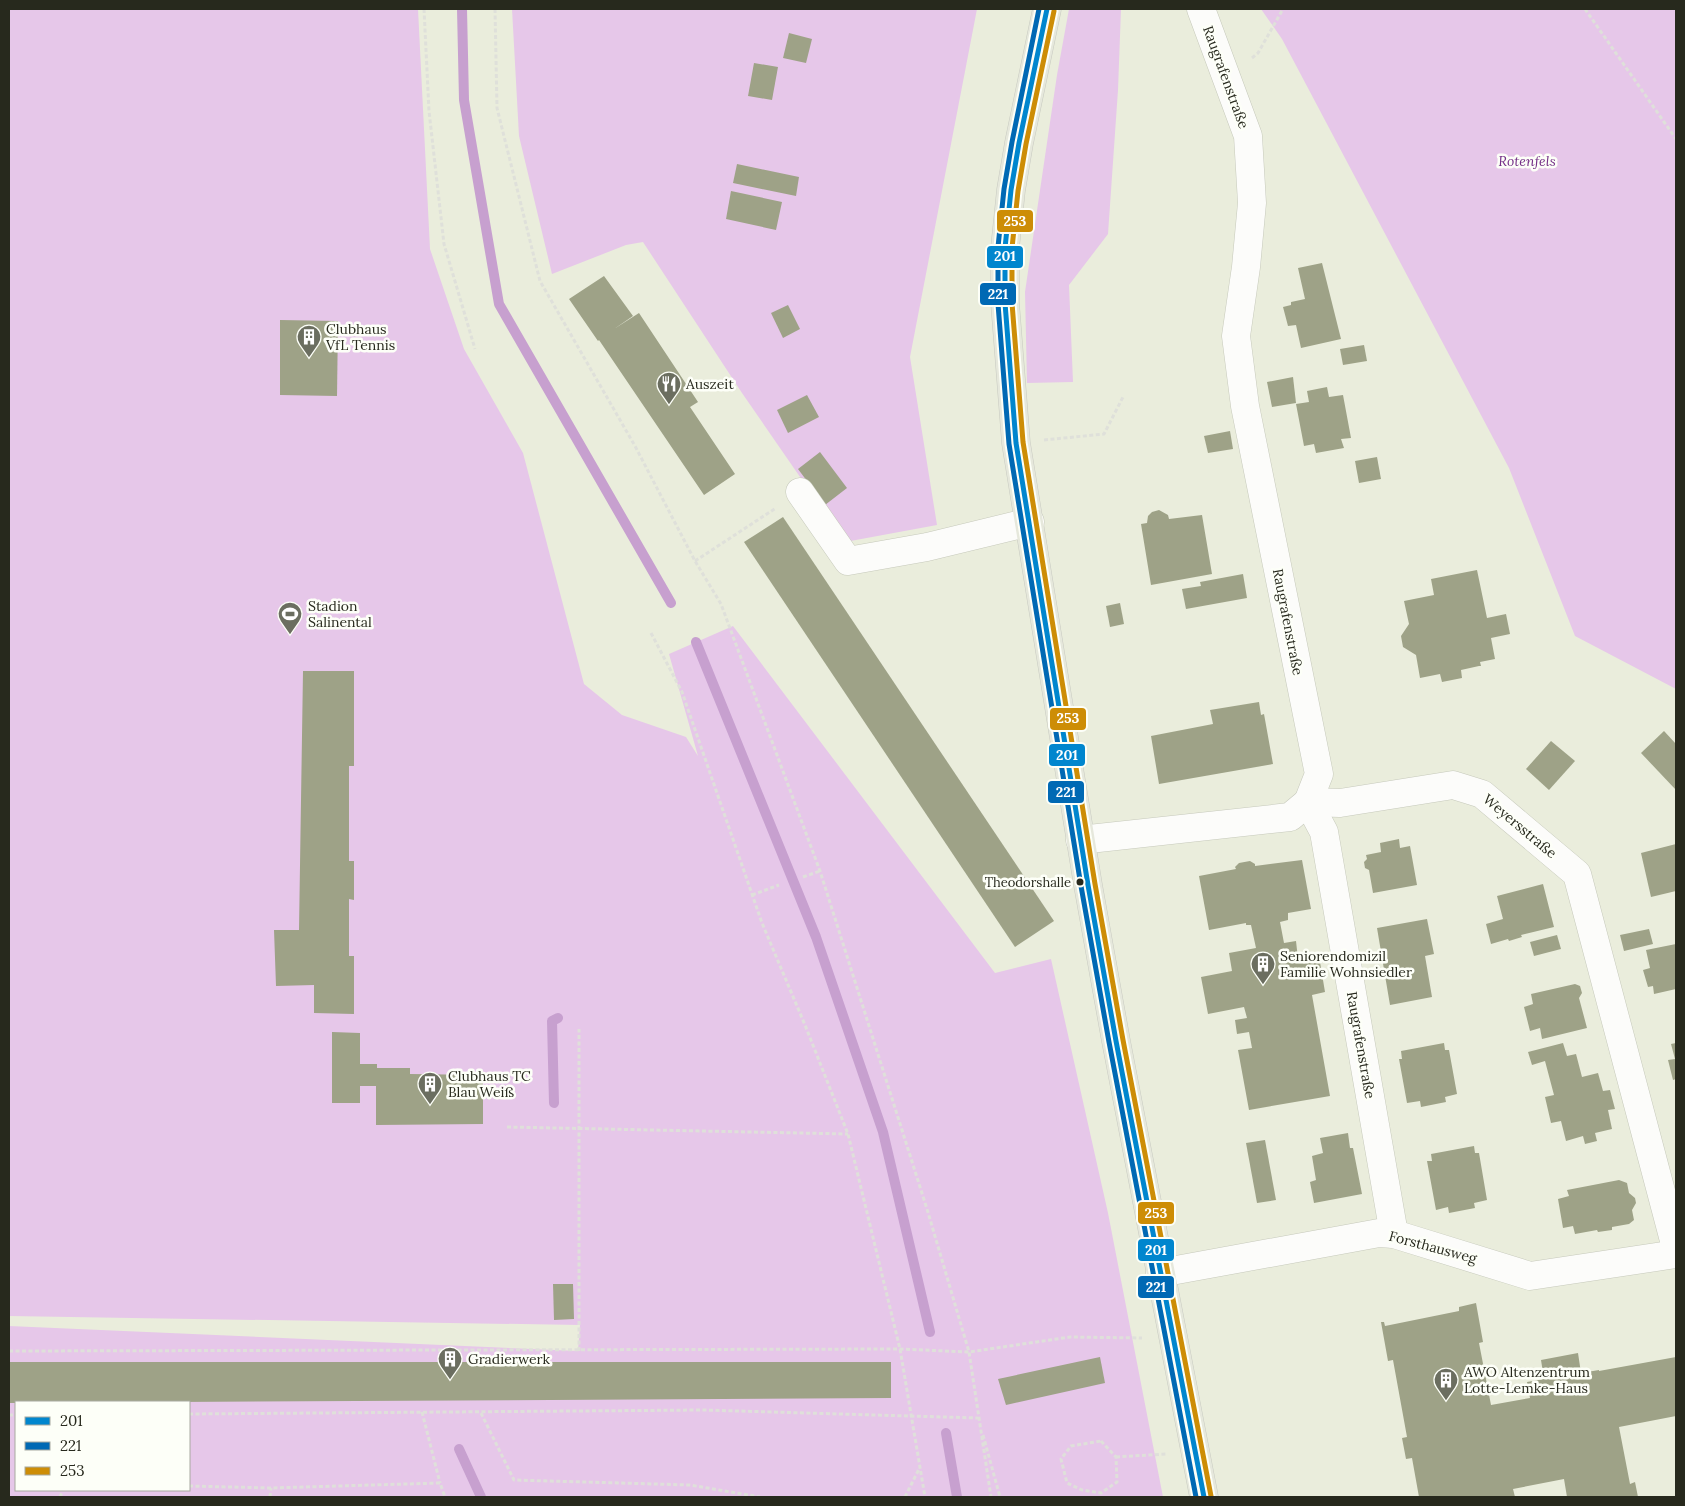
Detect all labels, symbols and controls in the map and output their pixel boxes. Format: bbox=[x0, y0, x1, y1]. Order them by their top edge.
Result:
street label: Raugrafenstraße bbox=[1199, 23, 1253, 131]
park label: Rotenfels bbox=[1498, 152, 1556, 170]
line badge: 253 bbox=[996, 209, 1034, 233]
text: 253 bbox=[1004, 212, 1027, 230]
line badge: 201 bbox=[986, 245, 1024, 269]
text: 201 bbox=[994, 247, 1016, 265]
line badge: 221 bbox=[979, 282, 1017, 306]
text: 221 bbox=[988, 285, 1009, 303]
place label: Clubhaus VfL Tennis bbox=[325, 320, 395, 354]
building icon: Clubhaus VfL Tennis bbox=[296, 324, 322, 358]
restaurant icon: Auszeit bbox=[656, 371, 682, 405]
place label: Auszeit bbox=[685, 375, 734, 393]
street label: Raugrafenstraße bbox=[1269, 567, 1307, 677]
place label: Stadion Salinental bbox=[308, 597, 372, 631]
sports icon: Stadion Salinental bbox=[277, 601, 303, 635]
line badge: 253 bbox=[1049, 707, 1087, 731]
text: 253 bbox=[1057, 709, 1080, 727]
line badge: 201 bbox=[1048, 743, 1086, 767]
text: 201 bbox=[1056, 746, 1078, 764]
line badge: 221 bbox=[1047, 780, 1085, 804]
text: 221 bbox=[1056, 783, 1077, 801]
street label: Weyersstraße bbox=[1480, 790, 1561, 862]
place label: Theodorshalle bbox=[985, 874, 1071, 891]
marker: Theodorshalle bbox=[1075, 877, 1085, 887]
place label: Seniorendomizil Familie Wohnsiedler bbox=[1280, 947, 1412, 981]
building icon: Seniorendomizil Familie Wohnsiedler bbox=[1250, 951, 1276, 985]
street label: Raugrafenstraße bbox=[1343, 990, 1379, 1100]
place label: Clubhaus TC Blau Weiß bbox=[448, 1067, 531, 1101]
building icon: Clubhaus TC Blau Weiß bbox=[417, 1071, 443, 1105]
line badge: 253 bbox=[1137, 1201, 1175, 1225]
text: 253 bbox=[1145, 1204, 1168, 1222]
street label: Forsthausweg bbox=[1387, 1227, 1479, 1267]
line badge: 201 bbox=[1137, 1238, 1175, 1262]
text: 201 bbox=[1145, 1241, 1167, 1259]
line badge: 221 bbox=[1137, 1275, 1175, 1299]
text: 221 bbox=[1146, 1278, 1167, 1296]
building icon: Gradierwerk bbox=[437, 1346, 463, 1380]
place label: Gradierwerk bbox=[468, 1350, 551, 1368]
place label: AWO Altenzentrum Lotte-Lemke-Haus bbox=[1463, 1363, 1591, 1397]
building icon: AWO Altenzentrum Lotte-Lemke-Haus bbox=[1433, 1367, 1459, 1401]
legend bbox=[15, 1401, 190, 1491]
text: 201 bbox=[60, 1411, 83, 1430]
text: 221 bbox=[60, 1436, 82, 1455]
text: 253 bbox=[60, 1461, 85, 1480]

